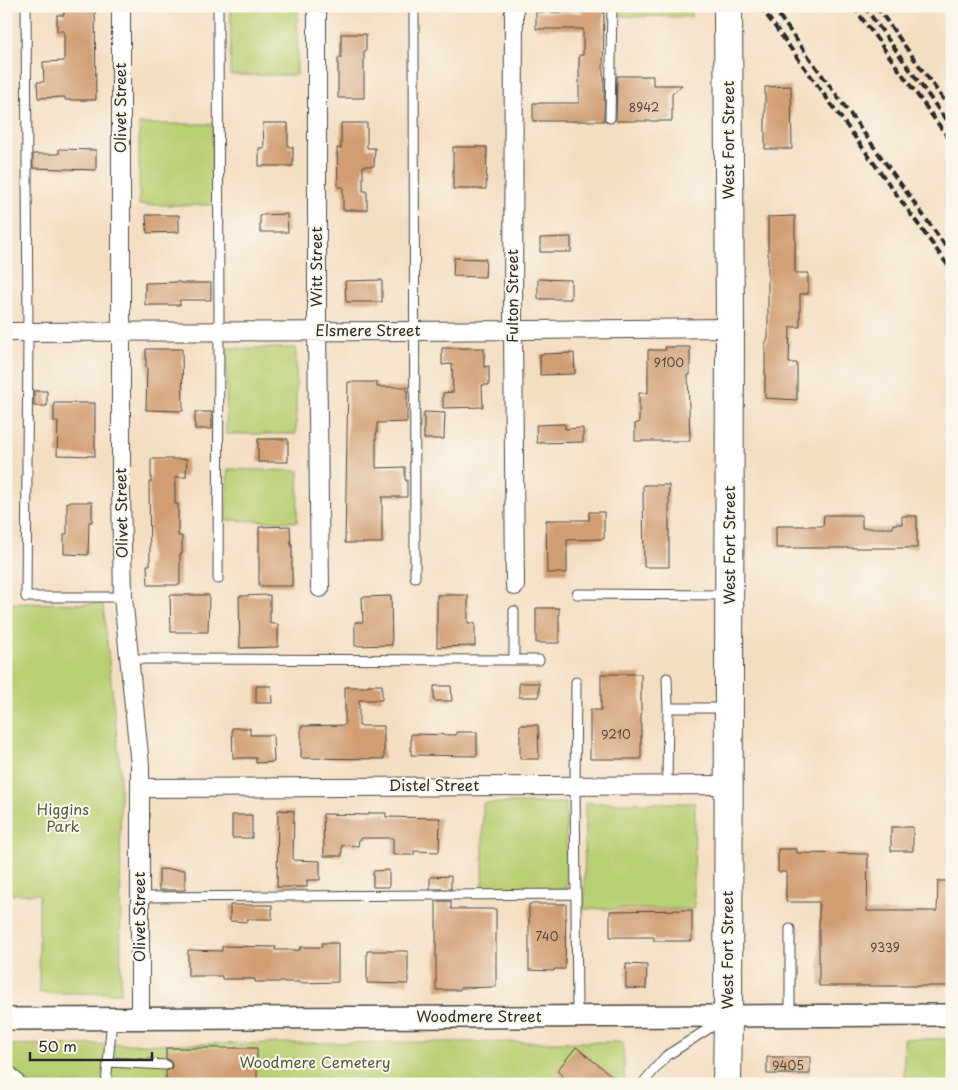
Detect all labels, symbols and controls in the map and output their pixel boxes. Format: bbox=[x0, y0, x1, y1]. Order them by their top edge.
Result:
street label: Olivet Street bbox=[108, 63, 131, 153]
street label: West Fort Street bbox=[716, 81, 739, 199]
house number: 8942 bbox=[629, 98, 659, 116]
street label: Witt Street bbox=[304, 227, 327, 307]
street label: Fulton Street bbox=[500, 249, 523, 343]
street label: Elsmere Street bbox=[315, 318, 421, 341]
house number: 9100 bbox=[654, 353, 684, 371]
street label: Olivet Street bbox=[108, 467, 133, 559]
street label: West Fort Street bbox=[717, 486, 740, 604]
house number: 9210 bbox=[601, 725, 631, 743]
street label: Distel Street bbox=[389, 773, 479, 796]
park label: Higgins Park bbox=[37, 797, 89, 837]
street label: Olivet Street bbox=[127, 872, 150, 962]
street label: West Fort Street bbox=[715, 891, 738, 1009]
house number: 740 bbox=[535, 927, 559, 945]
house number: 9339 bbox=[870, 938, 900, 956]
street label: Woodmere Street bbox=[416, 1004, 542, 1027]
scale bar bbox=[30, 1030, 152, 1062]
text: 50 m bbox=[38, 1034, 77, 1057]
park label: Woodmere Cemetery bbox=[239, 1050, 391, 1073]
house number: 9405 bbox=[772, 1056, 804, 1074]

